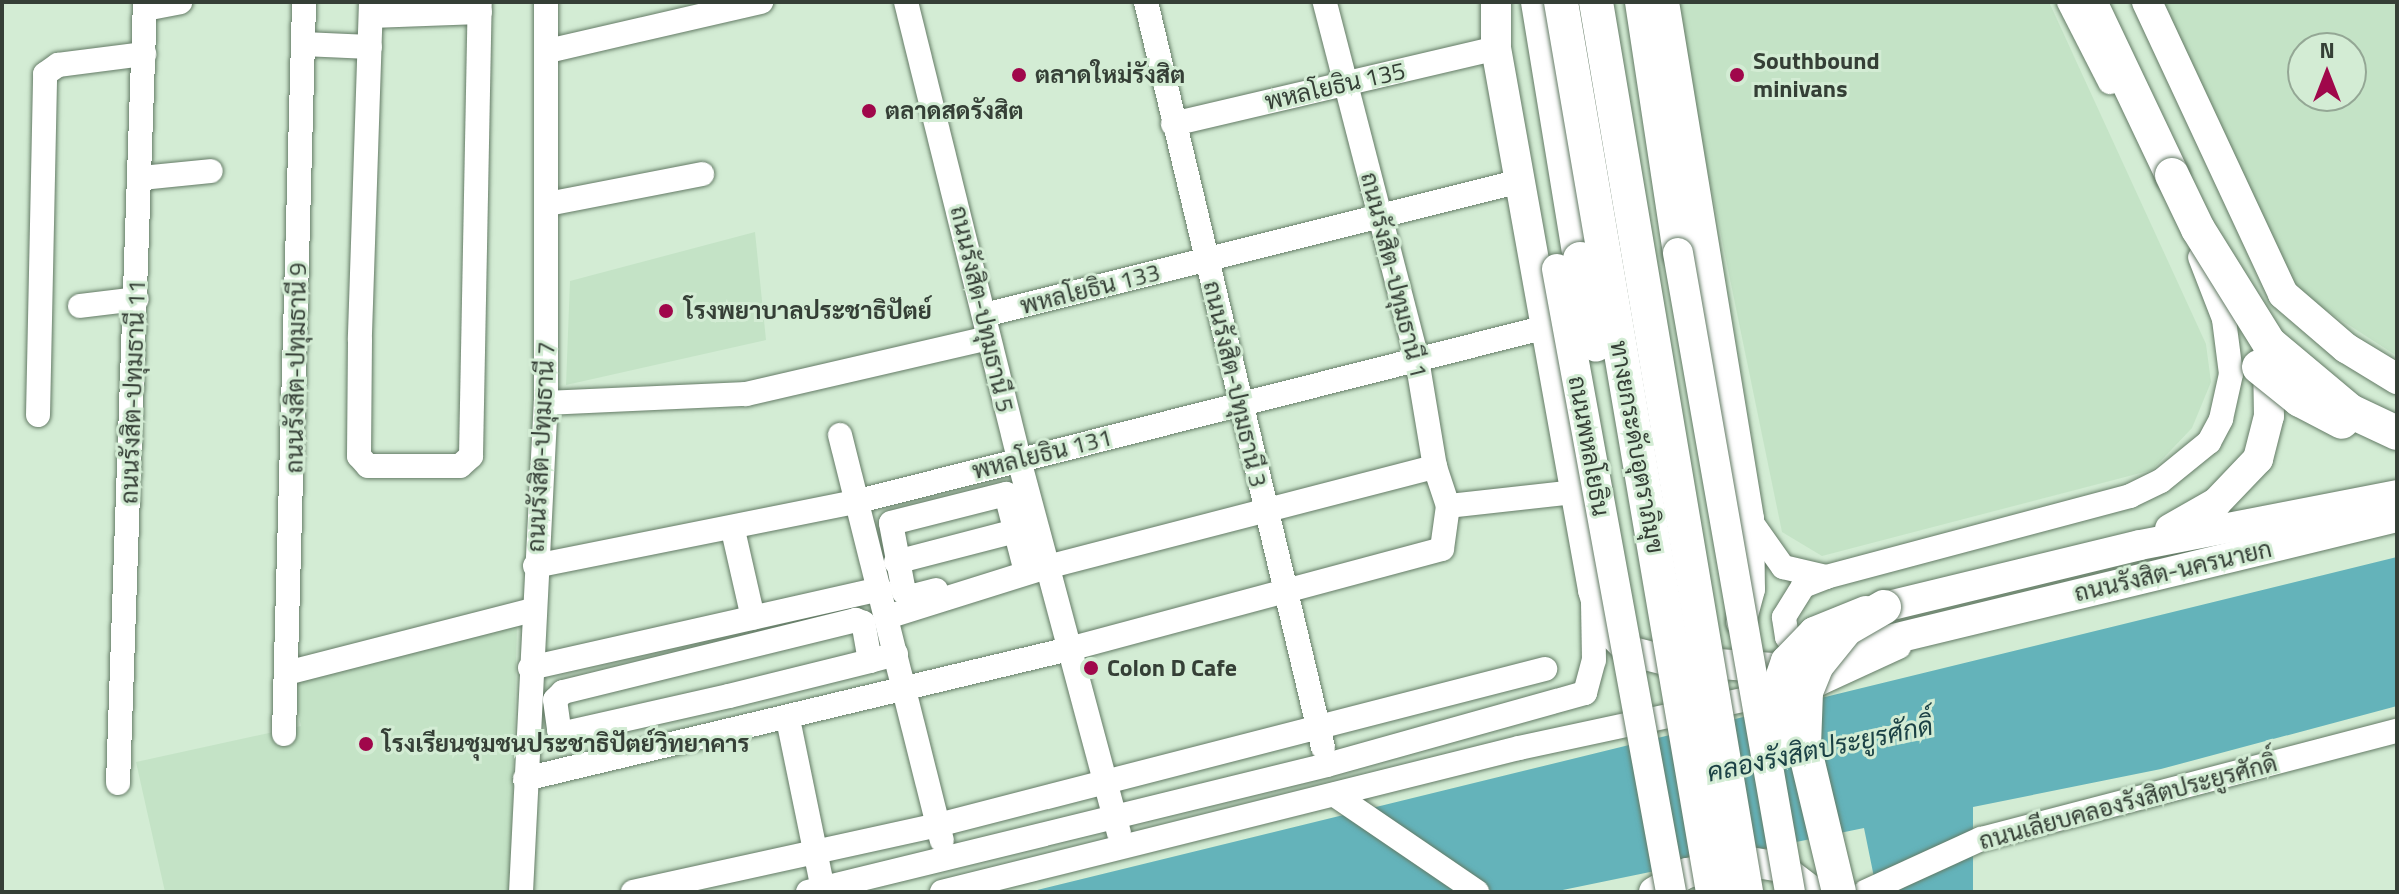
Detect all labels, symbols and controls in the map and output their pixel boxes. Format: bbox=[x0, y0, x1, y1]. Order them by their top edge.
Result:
north arrow bbox=[2287, 32, 2367, 112]
text: N bbox=[2319, 33, 2335, 67]
place label: Southbound minivans bbox=[1753, 47, 1880, 103]
street label: พหลโยธิน 135 bbox=[1262, 56, 1408, 116]
place label: ตลาดใหม่รังสิต bbox=[1035, 61, 1185, 89]
marker: ตลาดใหม่รังสิต bbox=[1010, 66, 1028, 84]
marker: Southbound minivans bbox=[1728, 66, 1746, 84]
place label: ตลาดสดรังสิต bbox=[885, 97, 1024, 125]
marker: ตลาดสดรังสิต bbox=[860, 102, 878, 120]
street label: ถนนรังสิต-ปทุมธานี 1 bbox=[1355, 169, 1433, 381]
street label: ถนนรังสิต-ปทุมธานี 5 bbox=[944, 203, 1020, 415]
street label: พหลโยธิน 133 bbox=[1017, 258, 1163, 320]
street label: ถนนรังสิต-ปทุมธานี 9 bbox=[280, 262, 312, 474]
street label: ถนนรังสิต-ปทุมธานี 3 bbox=[1197, 278, 1273, 490]
street label: ถนนรังสิต-ปทุมธานี 11 bbox=[115, 279, 151, 505]
place label: โรงพยาบาลประชาธิปัตย์ bbox=[684, 297, 932, 325]
marker: โรงพยาบาลประชาธิปัตย์ bbox=[655, 300, 677, 322]
street label: ทางยกระดับอุตราภิมุข bbox=[1604, 338, 1670, 556]
street label: ถนนรังสิต-ปทุมธานี 7 bbox=[521, 341, 561, 553]
street label: ถนนพหลโยธิน bbox=[1562, 374, 1616, 518]
street label: พหลโยธิน 131 bbox=[969, 423, 1115, 485]
street label: ถนนรังสิต-นครนายก bbox=[2071, 534, 2275, 608]
place label: Colon D Cafe bbox=[1107, 654, 1237, 682]
marker: Colon D Cafe bbox=[1082, 659, 1100, 677]
water label: คลองรังสิตประยูรศักดิ์ bbox=[1704, 710, 1936, 788]
place label: โรงเรียนชุมชนประชาธิปัตย์วิทยาคาร bbox=[382, 730, 750, 758]
marker: โรงเรียนชุมชนประชาธิปัตย์วิทยาคาร bbox=[357, 735, 375, 753]
street label: ถนนเลียบคลองรังสิตประยูรศักดิ์ bbox=[1976, 748, 2280, 856]

